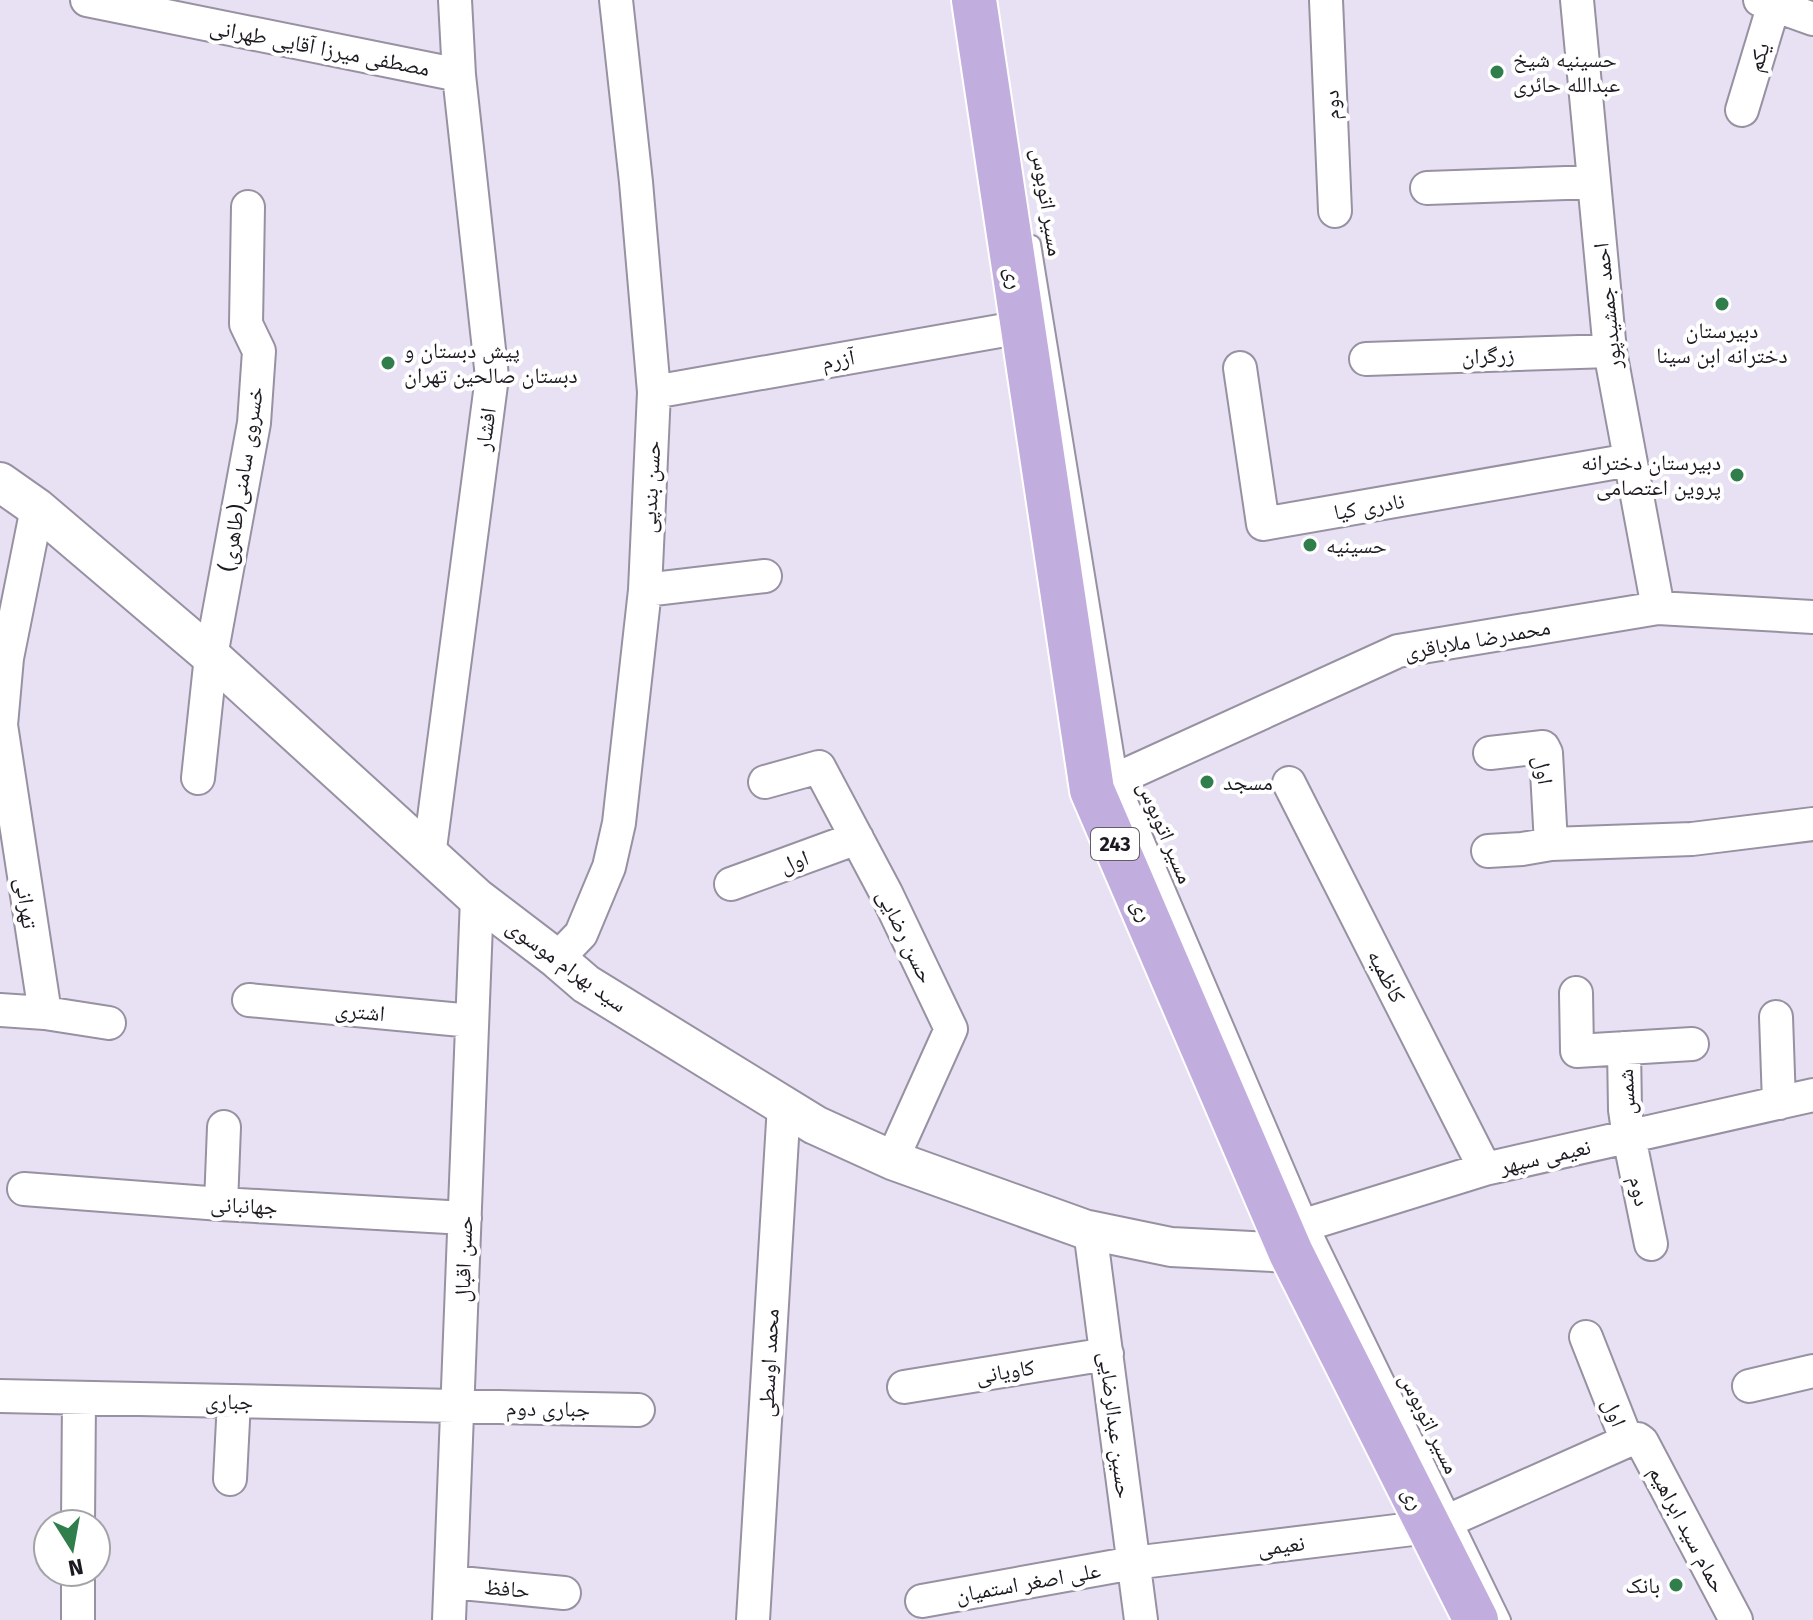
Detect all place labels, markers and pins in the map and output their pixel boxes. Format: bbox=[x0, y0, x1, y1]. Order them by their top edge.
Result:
place label: حسینیه شیخ عبدالله حائری bbox=[1513, 46, 1620, 98]
marker: حسینیه شیخ عبدالله حائری bbox=[1488, 63, 1506, 81]
marker: دبیرستان دخترانه ابن سینا bbox=[1713, 295, 1731, 313]
place label: دبیرستان دخترانه ابن سینا bbox=[1656, 317, 1788, 369]
place label: پیش دبستان و دبستان صالحین تهران bbox=[404, 337, 578, 389]
marker: پیش دبستان و دبستان صالحین تهران bbox=[379, 354, 397, 372]
place label: دبیرستان دخترانه پروین اعتصامی bbox=[1581, 449, 1721, 501]
marker: دبیرستان دخترانه پروین اعتصامی bbox=[1728, 466, 1746, 484]
place label: حسینیه bbox=[1326, 532, 1387, 559]
marker: حسینیه bbox=[1301, 536, 1319, 554]
place label: مسجد bbox=[1223, 769, 1273, 796]
marker: مسجد bbox=[1198, 773, 1216, 791]
place label: بانک bbox=[1625, 1572, 1660, 1599]
marker: بانک bbox=[1667, 1576, 1685, 1594]

